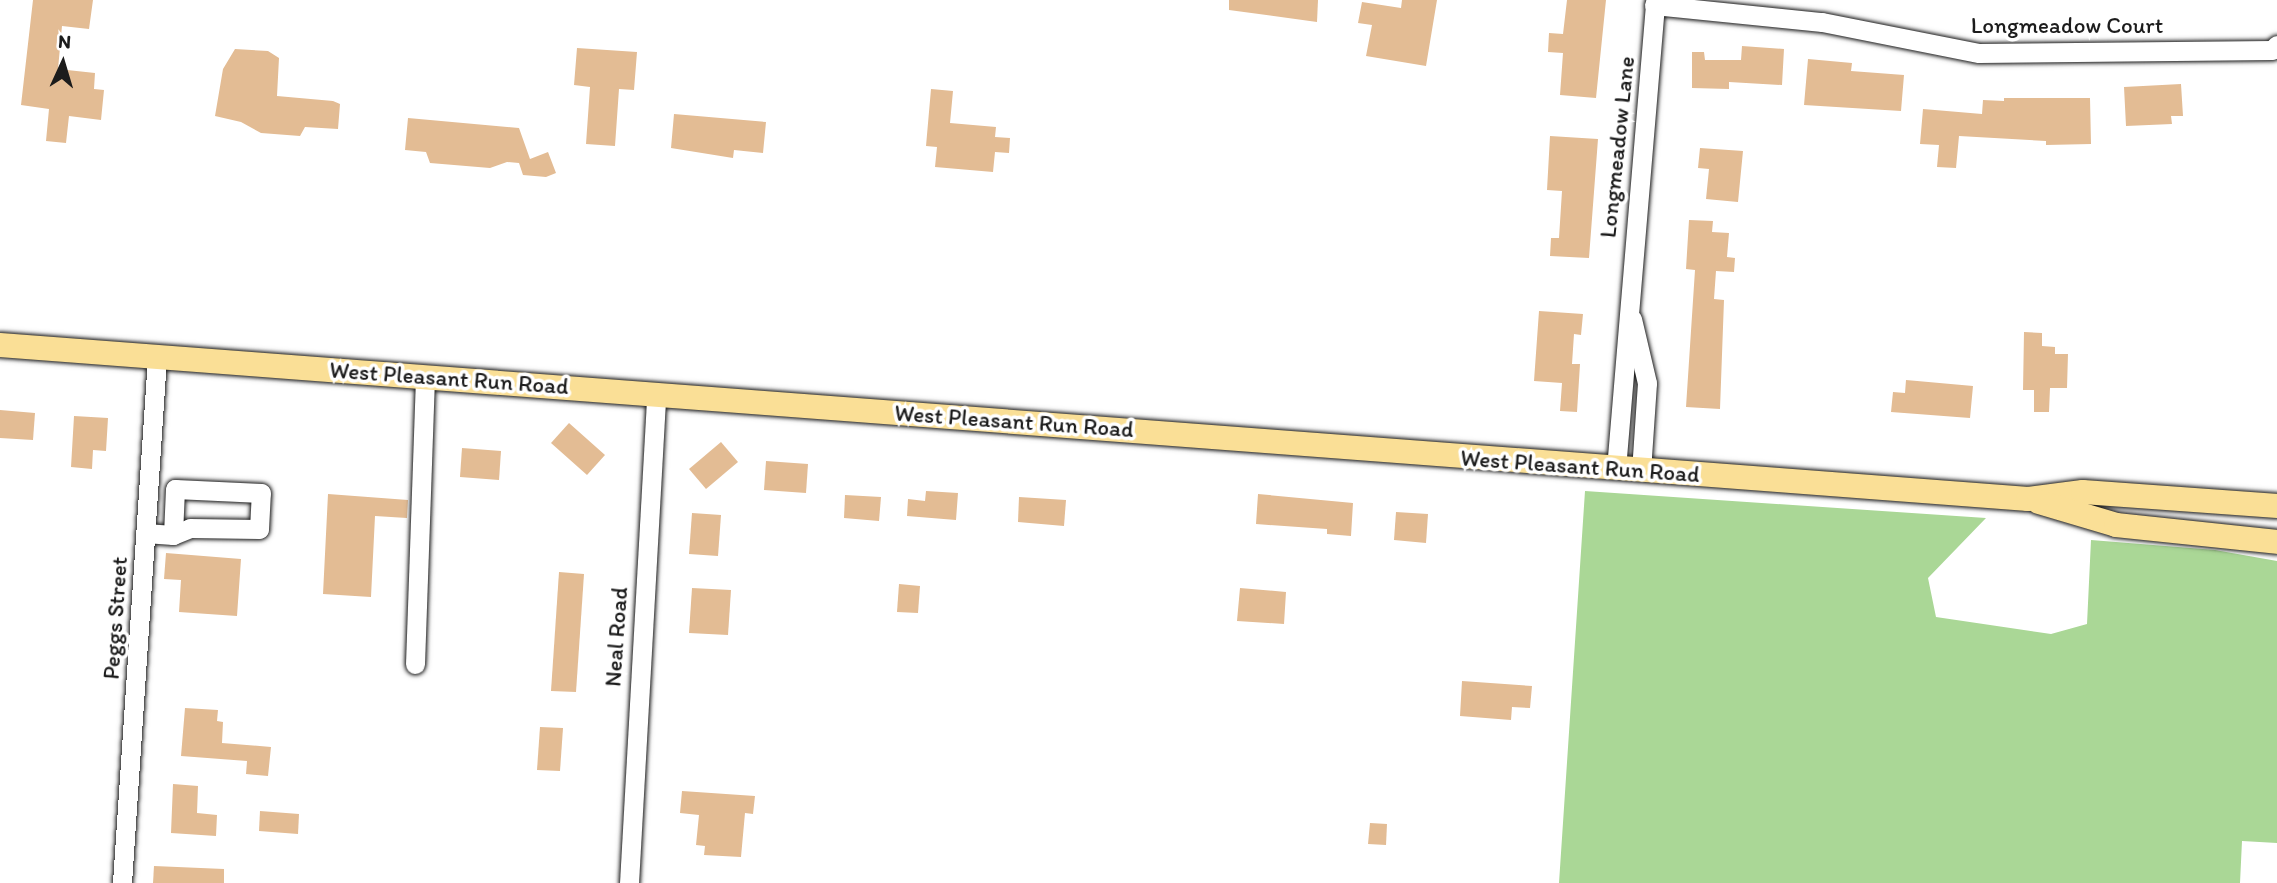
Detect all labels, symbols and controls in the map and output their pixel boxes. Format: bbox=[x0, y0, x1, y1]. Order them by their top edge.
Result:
street label: Longmeadow Court bbox=[1971, 11, 2163, 39]
north arrow bbox=[28, 28, 98, 98]
text: N bbox=[57, 30, 72, 53]
street label: Longmeadow Lane bbox=[1594, 54, 1640, 240]
street label: West Pleasant Run Road bbox=[329, 356, 569, 400]
street label: West Pleasant Run Road bbox=[894, 399, 1134, 443]
street label: West Pleasant Run Road bbox=[1460, 444, 1700, 488]
street label: Peggs Street bbox=[97, 556, 133, 680]
street label: Neal Road bbox=[599, 587, 633, 687]

